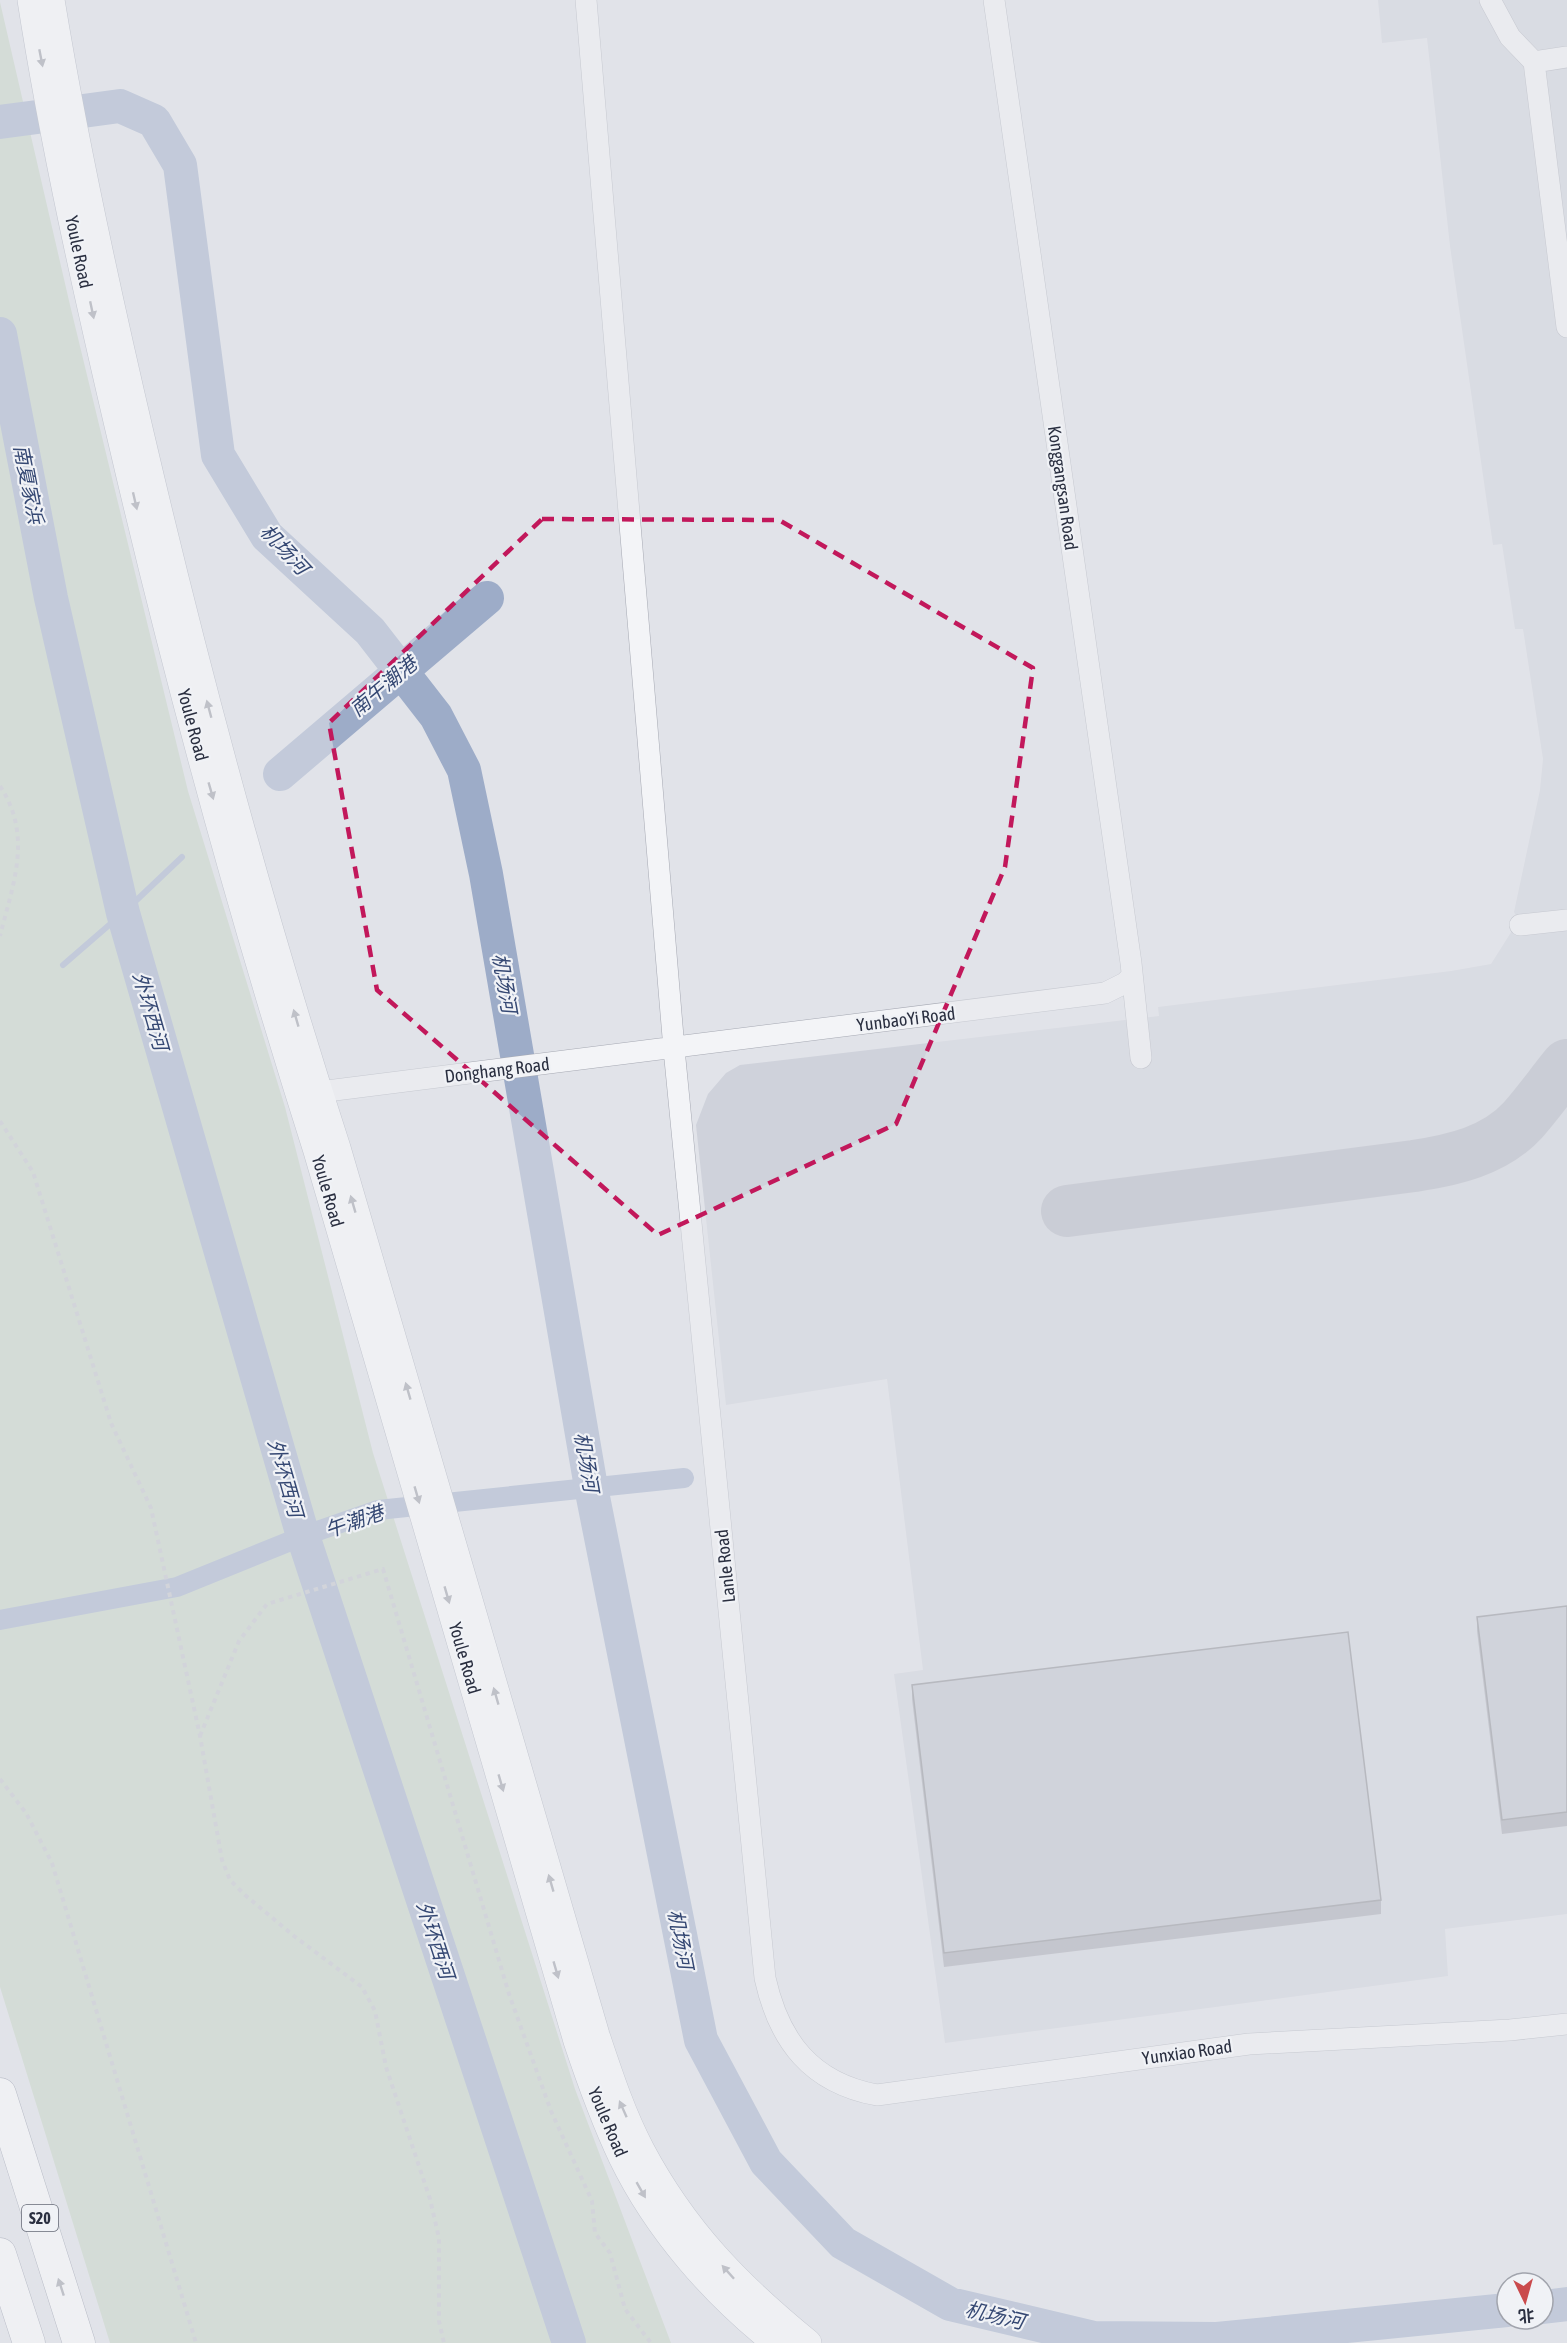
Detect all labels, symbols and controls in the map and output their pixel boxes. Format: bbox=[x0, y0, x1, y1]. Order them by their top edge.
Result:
one-way arrow bbox=[37, 48, 46, 67]
street label: Youle Road bbox=[61, 214, 97, 290]
one-way arrow bbox=[88, 301, 97, 320]
street label: Konggangsan Road bbox=[1044, 424, 1082, 552]
water label: 南夏家浜 bbox=[10, 443, 48, 527]
one-way arrow bbox=[131, 491, 141, 510]
water label: 机场河 bbox=[256, 519, 317, 582]
water label: 南午潮港 bbox=[345, 650, 423, 721]
street label: Youle Road bbox=[173, 687, 213, 763]
one-way arrow bbox=[204, 700, 214, 718]
one-way arrow bbox=[207, 782, 216, 800]
water label: 机场河 bbox=[488, 951, 522, 1018]
water label: 外环西河 bbox=[129, 969, 174, 1056]
street label: YunbaoYi Road bbox=[855, 1003, 957, 1035]
one-way arrow bbox=[291, 1009, 301, 1027]
street label: Donghang Road bbox=[443, 1053, 551, 1087]
street label: Youle Road bbox=[308, 1153, 348, 1229]
one-way arrow bbox=[348, 1195, 358, 1213]
one-way arrow bbox=[403, 1382, 412, 1400]
water label: 机场河 bbox=[570, 1430, 604, 1497]
water label: 外环西河 bbox=[264, 1436, 309, 1523]
one-way arrow bbox=[413, 1486, 422, 1504]
water label: 午潮港 bbox=[322, 1499, 389, 1542]
street label: Lanle Road bbox=[711, 1528, 739, 1604]
one-way arrow bbox=[443, 1587, 452, 1605]
street label: Youle Road bbox=[445, 1620, 485, 1696]
one-way arrow bbox=[491, 1687, 500, 1705]
one-way arrow bbox=[497, 1774, 506, 1792]
one-way arrow bbox=[546, 1874, 555, 1892]
water label: 外环西河 bbox=[413, 1898, 461, 1985]
water label: 机场河 bbox=[664, 1907, 699, 1975]
one-way arrow bbox=[552, 1961, 561, 1979]
street label: Yunxiao Road bbox=[1141, 2035, 1233, 2069]
street label: Youle Road bbox=[584, 2084, 632, 2160]
one-way arrow bbox=[618, 2101, 627, 2118]
one-way arrow bbox=[636, 2182, 646, 2199]
road number: S20 bbox=[22, 2205, 58, 2231]
one-way arrow bbox=[722, 2265, 735, 2280]
north arrow bbox=[1495, 2271, 1555, 2331]
one-way arrow bbox=[56, 2278, 66, 2296]
water label: 机场河 bbox=[963, 2297, 1031, 2334]
text: 北 bbox=[1518, 2306, 1535, 2326]

